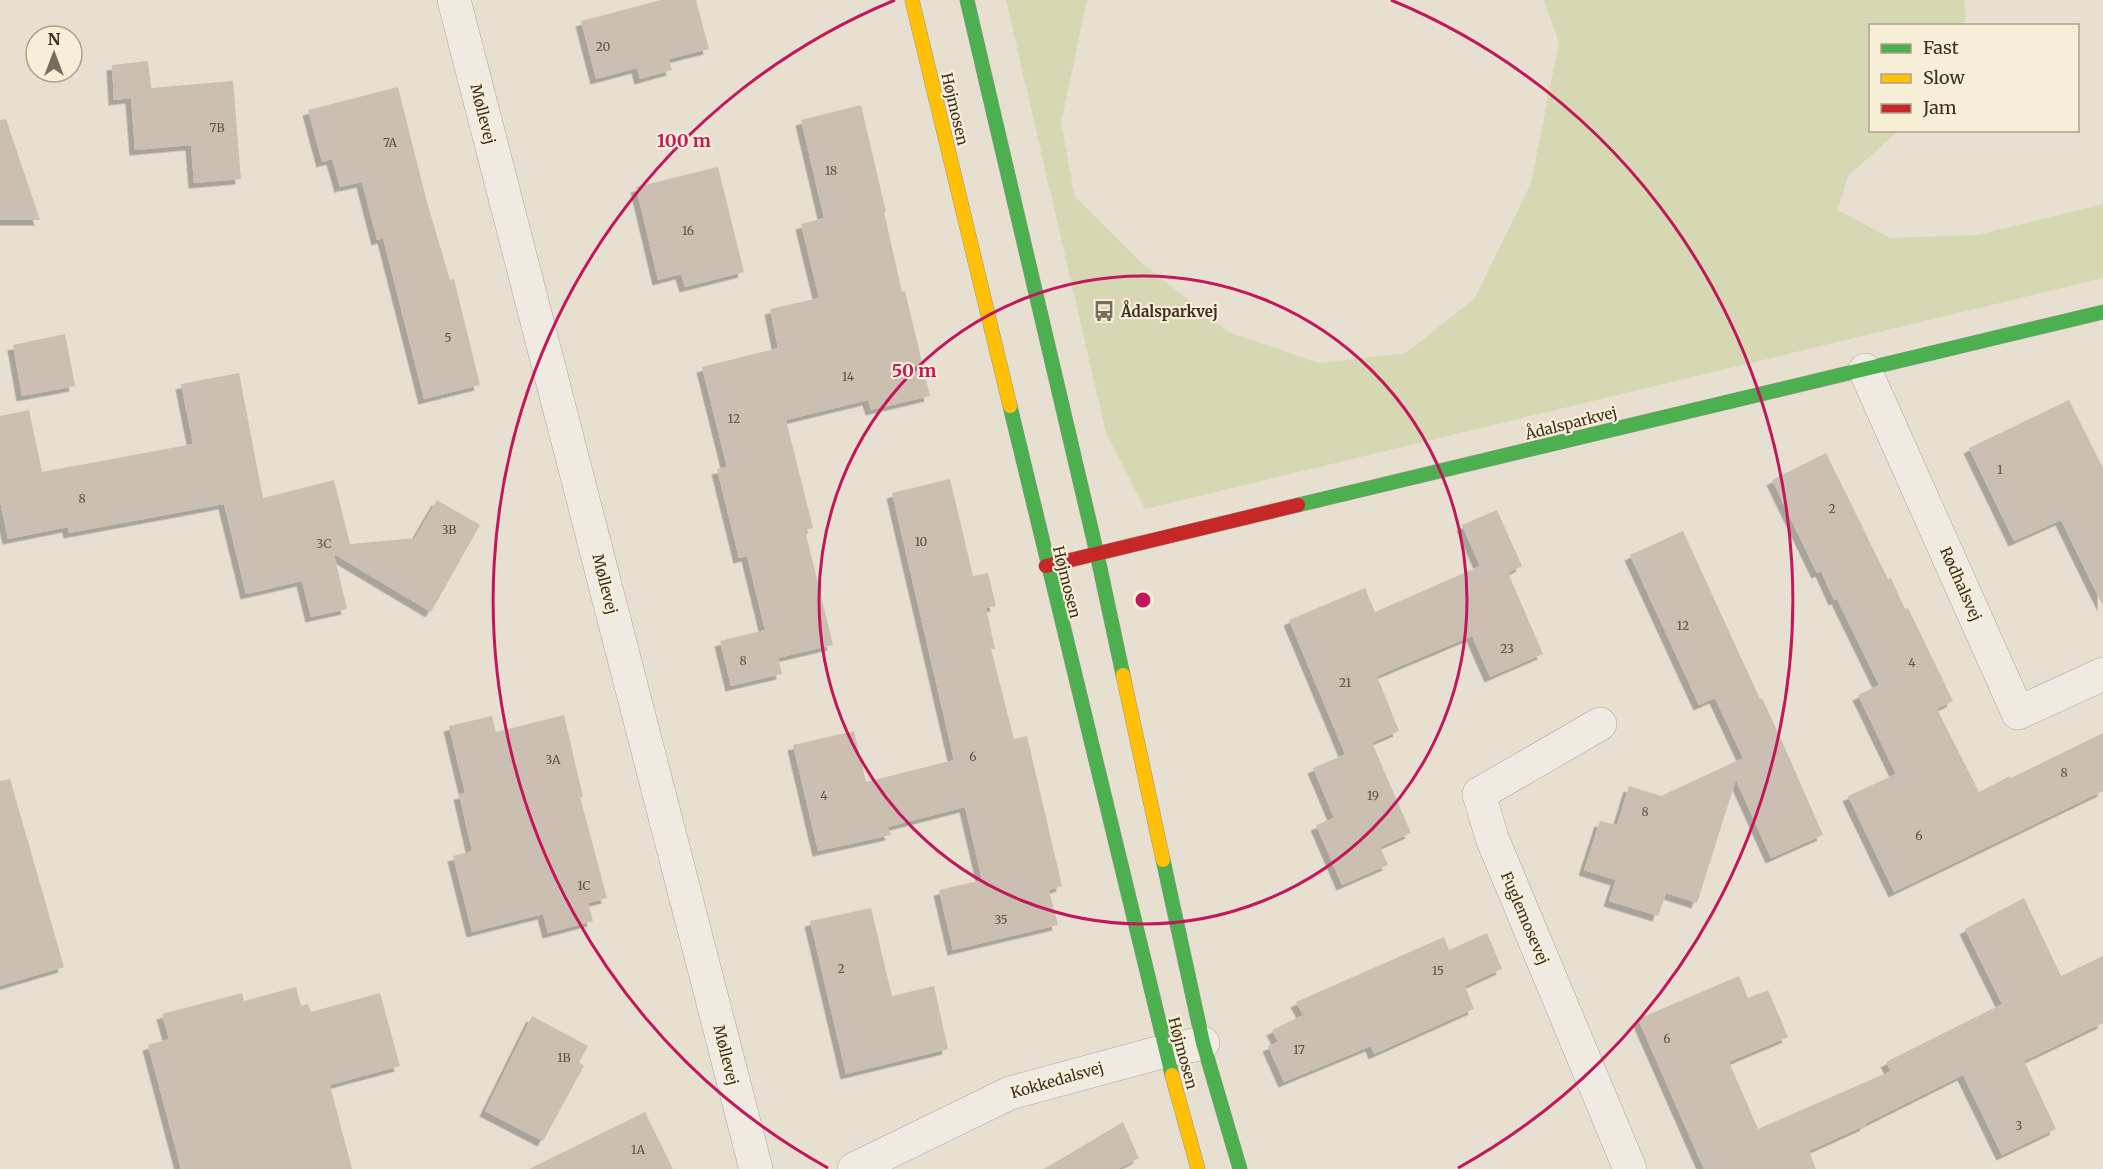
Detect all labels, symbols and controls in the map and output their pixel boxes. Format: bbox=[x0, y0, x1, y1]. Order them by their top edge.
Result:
north arrow bbox=[24, 24, 84, 84]
legend bbox=[1869, 24, 2079, 132]
text: N bbox=[48, 29, 61, 49]
text: Fast bbox=[1923, 36, 1959, 59]
house number: 20 bbox=[596, 39, 611, 54]
text: Slow bbox=[1923, 66, 1966, 89]
street label: Højmosen bbox=[937, 71, 973, 147]
street label: Møllevej bbox=[466, 82, 500, 146]
text: Jam bbox=[1922, 96, 1957, 119]
house number: 7B bbox=[210, 120, 224, 135]
text: 100 m bbox=[657, 129, 711, 152]
house number: 7A bbox=[383, 135, 398, 150]
house number: 18 bbox=[825, 163, 837, 178]
house number: 16 bbox=[682, 223, 694, 238]
bus stop icon: Ådalsparkvej bbox=[1092, 299, 1116, 323]
place label: Ådalsparkvej bbox=[1120, 300, 1218, 321]
house number: 5 bbox=[444, 330, 452, 345]
text: 50 m bbox=[892, 359, 936, 382]
house number: 14 bbox=[842, 369, 855, 384]
street label: Ådalsparkvej bbox=[1522, 400, 1619, 444]
house number: 12 bbox=[728, 411, 740, 426]
house number: 1 bbox=[1997, 462, 2003, 477]
house number: 8 bbox=[78, 491, 86, 506]
house number: 2 bbox=[1828, 501, 1836, 516]
house number: 3B bbox=[442, 522, 456, 537]
house number: 10 bbox=[915, 534, 928, 549]
house number: 3C bbox=[317, 536, 332, 551]
street label: Højmosen bbox=[1049, 544, 1085, 620]
street label: Rødhalsvej bbox=[1936, 544, 1986, 624]
street label: Møllevej bbox=[588, 552, 622, 616]
centre of rings bbox=[1133, 590, 1153, 610]
house number: 12 bbox=[1677, 618, 1689, 633]
house number: 23 bbox=[1500, 641, 1514, 656]
house number: 8 bbox=[739, 653, 747, 668]
house number: 4 bbox=[1908, 655, 1916, 670]
house number: 21 bbox=[1339, 675, 1352, 690]
house number: 6 bbox=[969, 749, 977, 764]
house number: 3A bbox=[545, 752, 561, 767]
house number: 8 bbox=[2060, 765, 2068, 780]
house number: 4 bbox=[820, 788, 828, 803]
house number: 19 bbox=[1367, 788, 1379, 803]
house number: 8 bbox=[1641, 804, 1649, 819]
house number: 6 bbox=[1915, 828, 1923, 843]
street label: Fuglemosevej bbox=[1497, 869, 1553, 967]
house number: 1C bbox=[578, 878, 591, 893]
house number: 35 bbox=[994, 912, 1008, 927]
house number: 2 bbox=[837, 961, 845, 976]
house number: 15 bbox=[1432, 963, 1444, 978]
street label: Højmosen bbox=[1164, 1015, 1202, 1091]
street label: Møllevej bbox=[709, 1023, 743, 1087]
house number: 6 bbox=[1663, 1031, 1671, 1046]
house number: 17 bbox=[1293, 1042, 1305, 1057]
house number: 1B bbox=[557, 1050, 571, 1065]
street label: Kokkedalsvej bbox=[1008, 1058, 1106, 1102]
house number: 3 bbox=[2016, 1118, 2023, 1133]
house number: 1A bbox=[631, 1142, 646, 1157]

